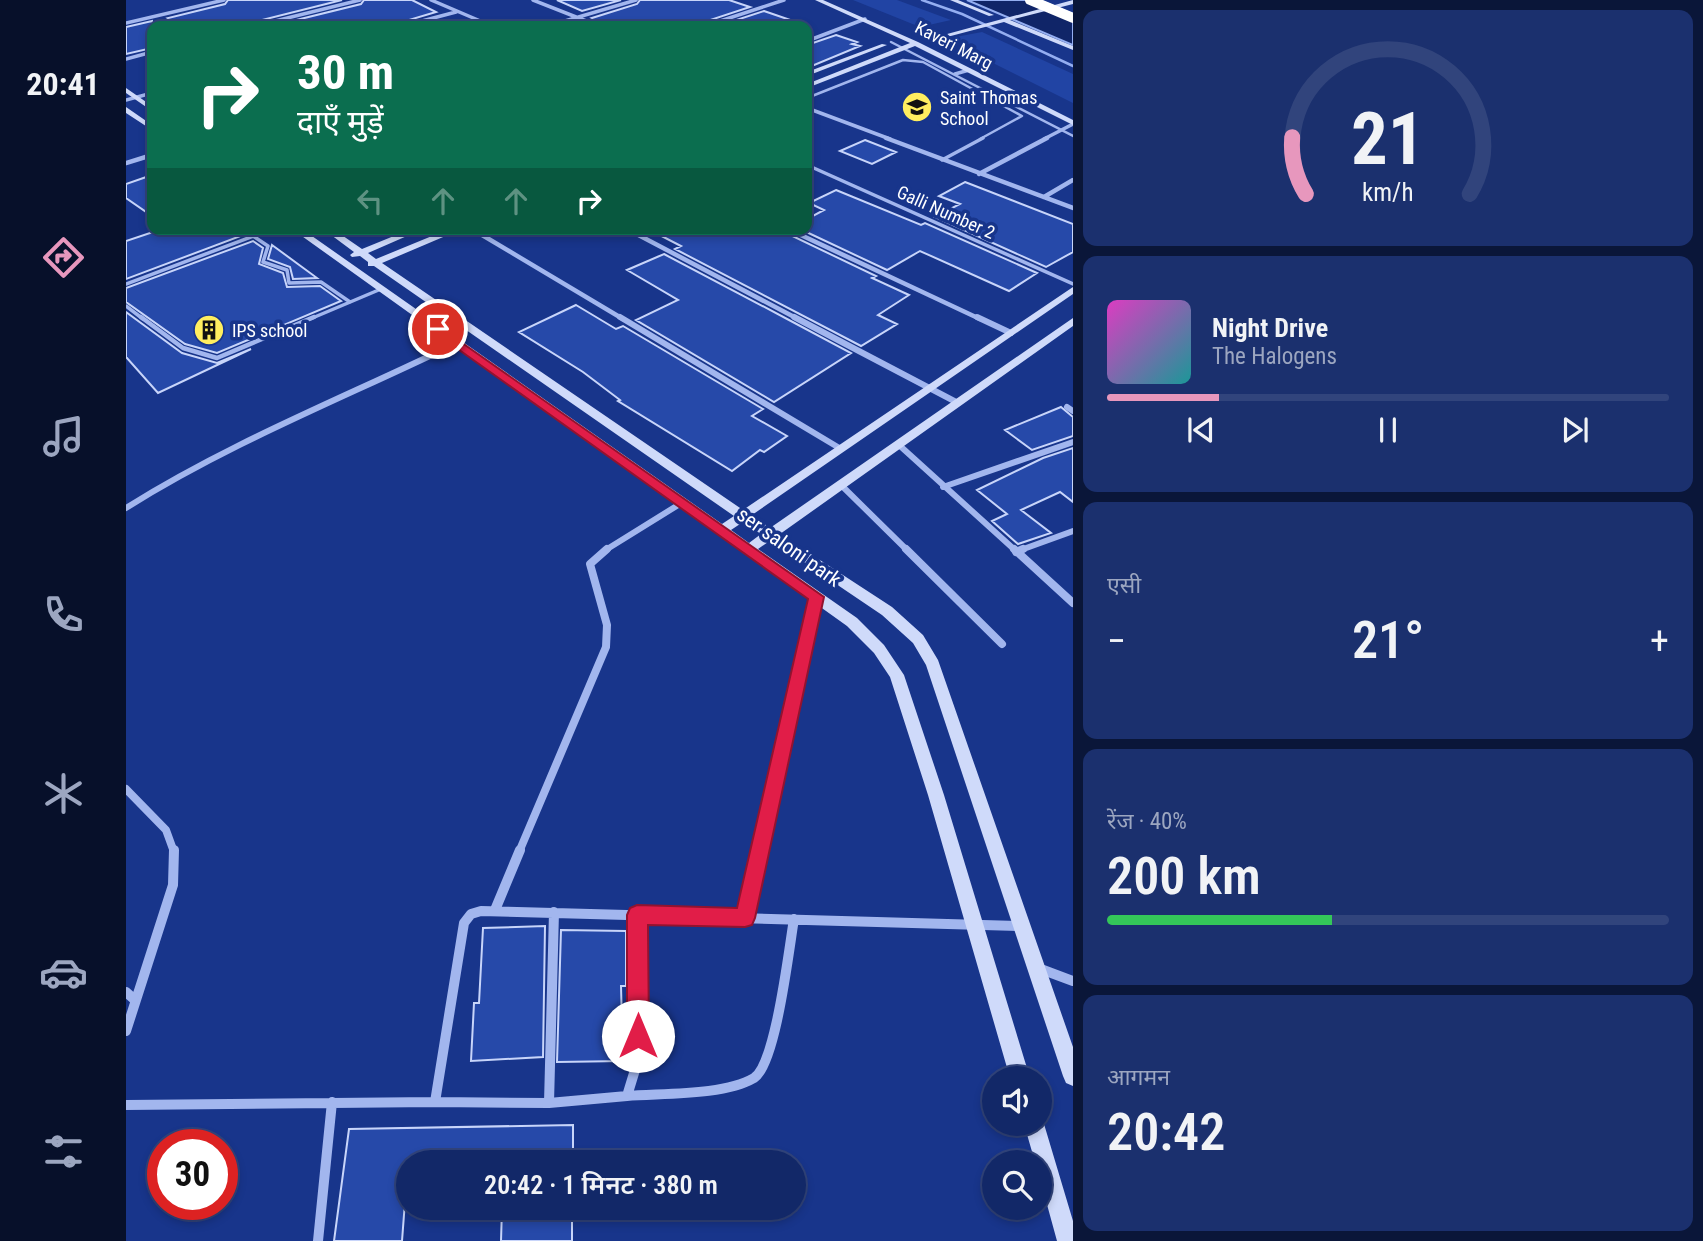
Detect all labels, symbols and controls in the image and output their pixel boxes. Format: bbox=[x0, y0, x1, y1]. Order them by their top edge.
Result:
street label: Kaveri Marg bbox=[912, 16, 996, 74]
text: 30 m bbox=[297, 44, 394, 101]
icon: right bbox=[182, 49, 273, 140]
text: 20:41 bbox=[26, 65, 100, 103]
place label: Saint Thomas School bbox=[940, 87, 1037, 129]
school or university icon: Saint Thomas School bbox=[900, 90, 934, 124]
text: 21 bbox=[1351, 96, 1425, 182]
text: दाएँ मुड़ें bbox=[297, 103, 384, 141]
text: km/h bbox=[1362, 178, 1414, 207]
street label: Galli Number 2 bbox=[894, 181, 998, 243]
icon: left bbox=[351, 182, 389, 220]
icon: ahead bbox=[424, 182, 462, 220]
icon: ahead bbox=[497, 182, 535, 220]
icon: right bbox=[570, 182, 608, 220]
icon: directions bbox=[39, 233, 88, 282]
pin bbox=[408, 299, 468, 359]
icon: arrive bbox=[419, 310, 457, 348]
building icon: IPS school bbox=[192, 313, 226, 347]
text: Night Drive bbox=[1212, 313, 1328, 343]
place label: IPS school bbox=[232, 320, 307, 341]
text: The Halogens bbox=[1212, 343, 1337, 370]
icon: previous bbox=[1182, 411, 1220, 449]
icon: pause bbox=[1369, 411, 1407, 449]
icon: next bbox=[1556, 411, 1594, 449]
icon: music bbox=[39, 412, 88, 461]
street label: ser saloni park bbox=[732, 502, 846, 592]
text: एसी bbox=[1107, 572, 1141, 599]
icon: phone bbox=[39, 590, 88, 639]
text: 21° bbox=[1352, 610, 1424, 671]
text: − bbox=[1107, 619, 1126, 663]
text: + bbox=[1650, 619, 1669, 663]
icon: climate bbox=[39, 769, 88, 818]
text: रेंज · 40% bbox=[1107, 808, 1187, 835]
text: 200 km bbox=[1107, 846, 1261, 907]
icon: car bbox=[39, 948, 88, 997]
position arrow bbox=[601, 999, 675, 1073]
text: आगमन bbox=[1107, 1064, 1170, 1091]
map controls bbox=[982, 1066, 1052, 1220]
button: sound bbox=[982, 1066, 1052, 1136]
text: 20:42 bbox=[1107, 1102, 1225, 1163]
icon: filters bbox=[39, 1127, 88, 1176]
speed limit sign: 30 bbox=[147, 1129, 238, 1220]
button: search bbox=[982, 1150, 1052, 1220]
text: 20:42 · 1 मिनट · 380 m bbox=[484, 1170, 718, 1200]

